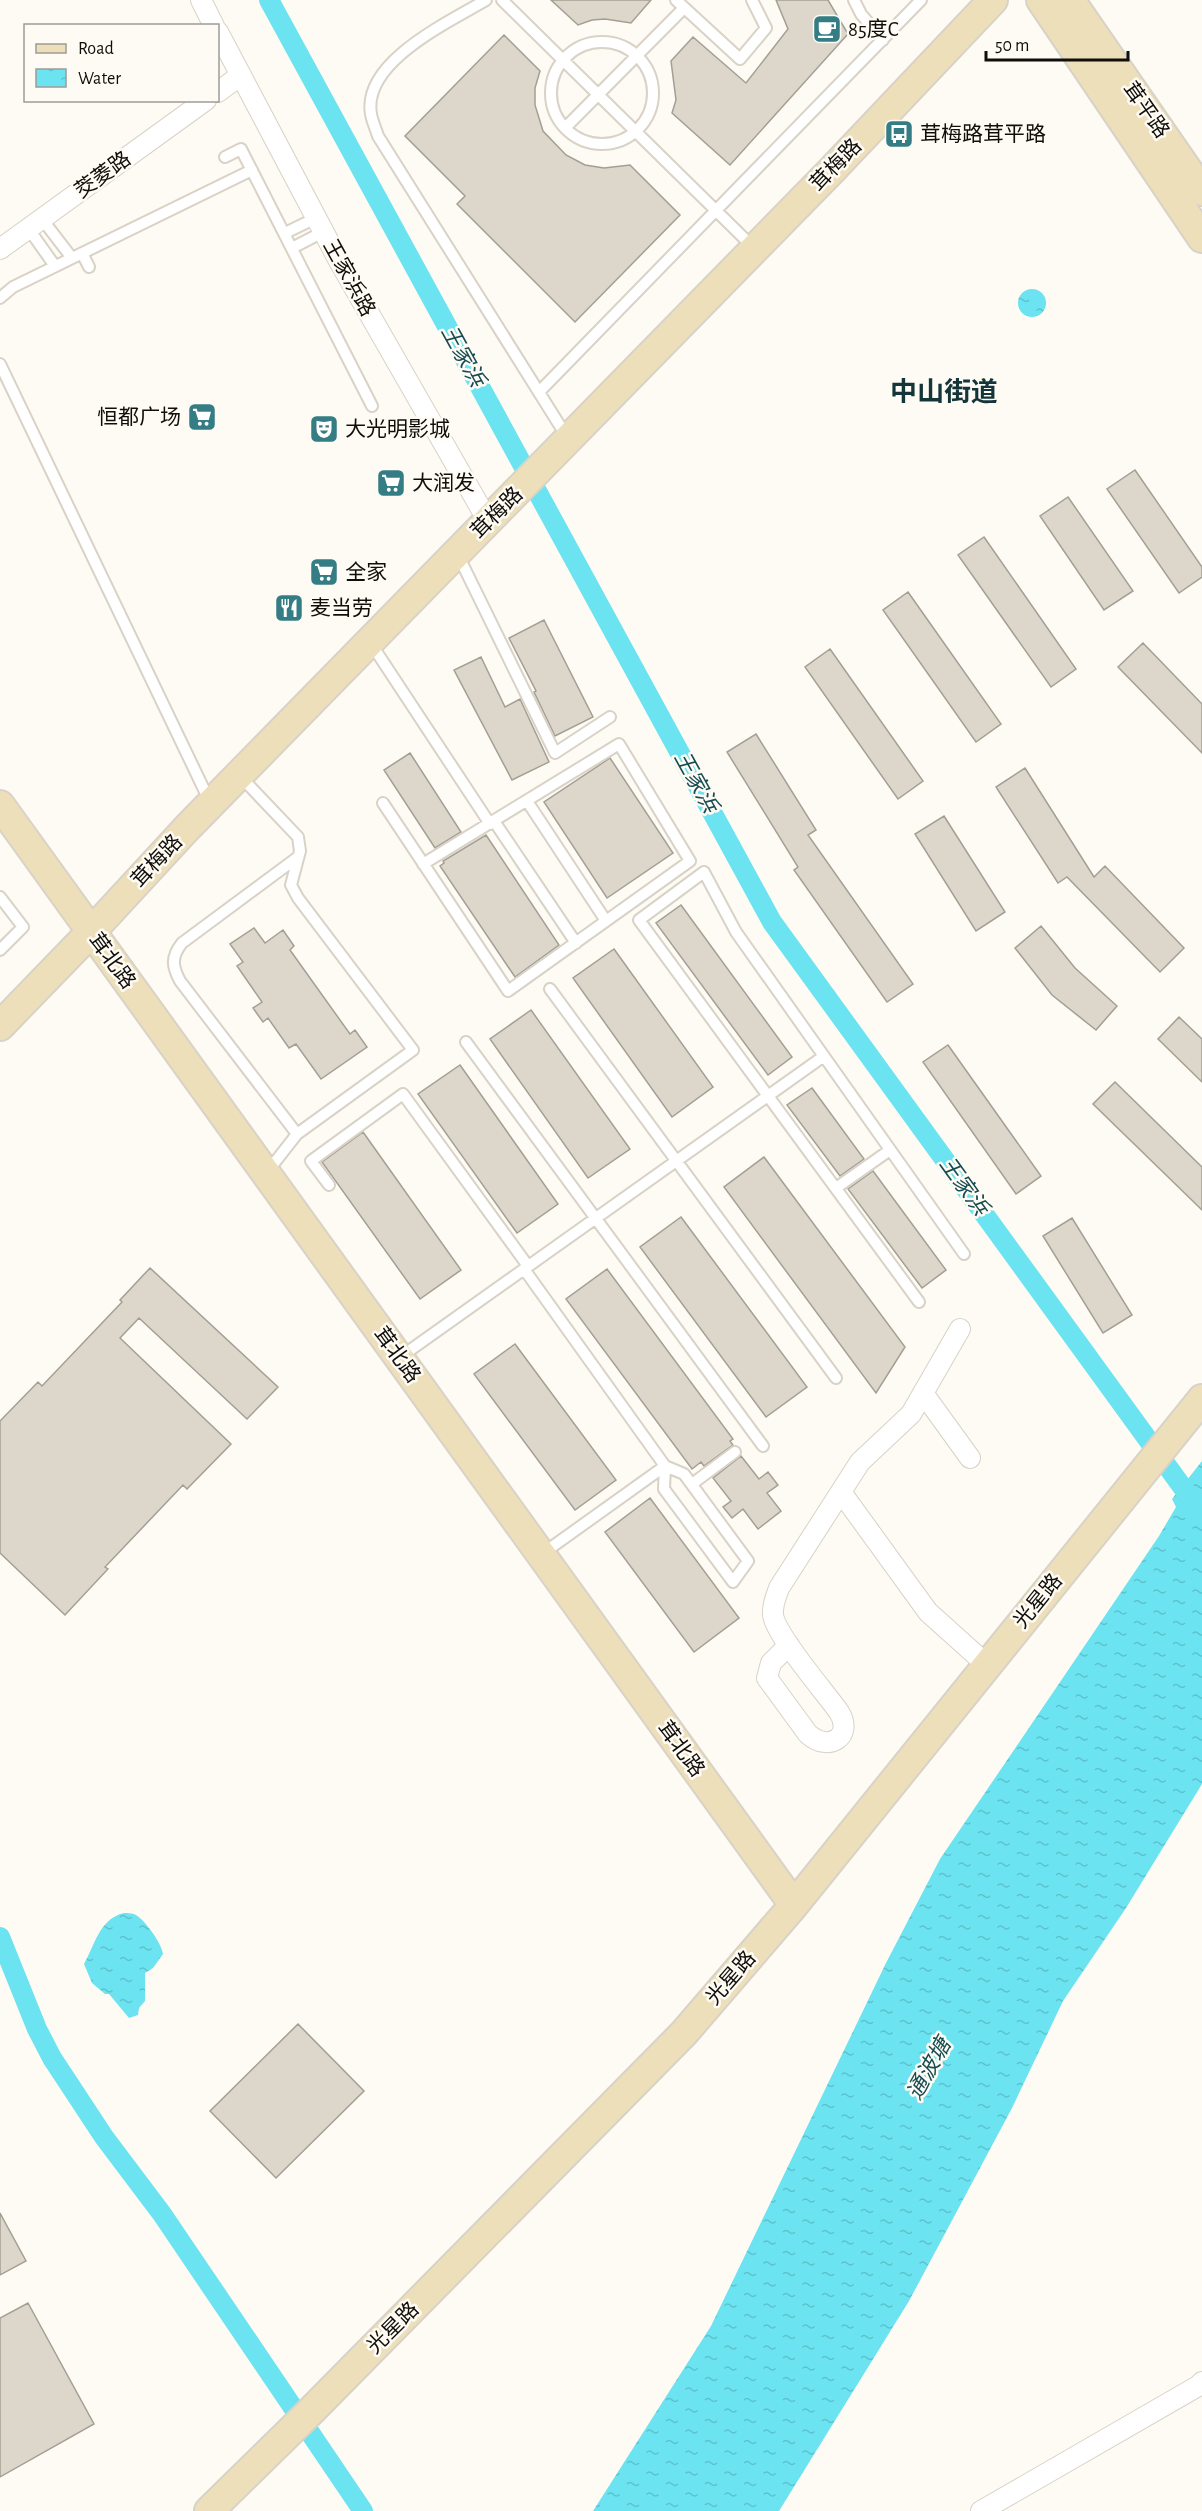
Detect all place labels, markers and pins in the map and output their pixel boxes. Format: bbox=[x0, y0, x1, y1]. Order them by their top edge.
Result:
cafe icon: 85度C bbox=[811, 13, 843, 45]
place label: 85度C bbox=[848, 18, 899, 40]
bus stop icon: 茸梅路茸平路 bbox=[883, 118, 915, 150]
place label: 茸梅路茸平路 bbox=[920, 123, 1046, 145]
supermarket icon: 恒都广场 bbox=[186, 401, 218, 433]
place label: 恒都广场 bbox=[97, 406, 181, 428]
theatre icon: 大光明影城 bbox=[308, 413, 340, 445]
place label: 大光明影城 bbox=[345, 418, 450, 440]
supermarket icon: 大润发 bbox=[375, 467, 407, 499]
place label: 大润发 bbox=[412, 472, 475, 494]
supermarket icon: 全家 bbox=[308, 556, 340, 588]
place label: 全家 bbox=[345, 561, 387, 583]
restaurant icon: 麦当劳 bbox=[273, 592, 305, 624]
place label: 麦当劳 bbox=[310, 597, 373, 619]

